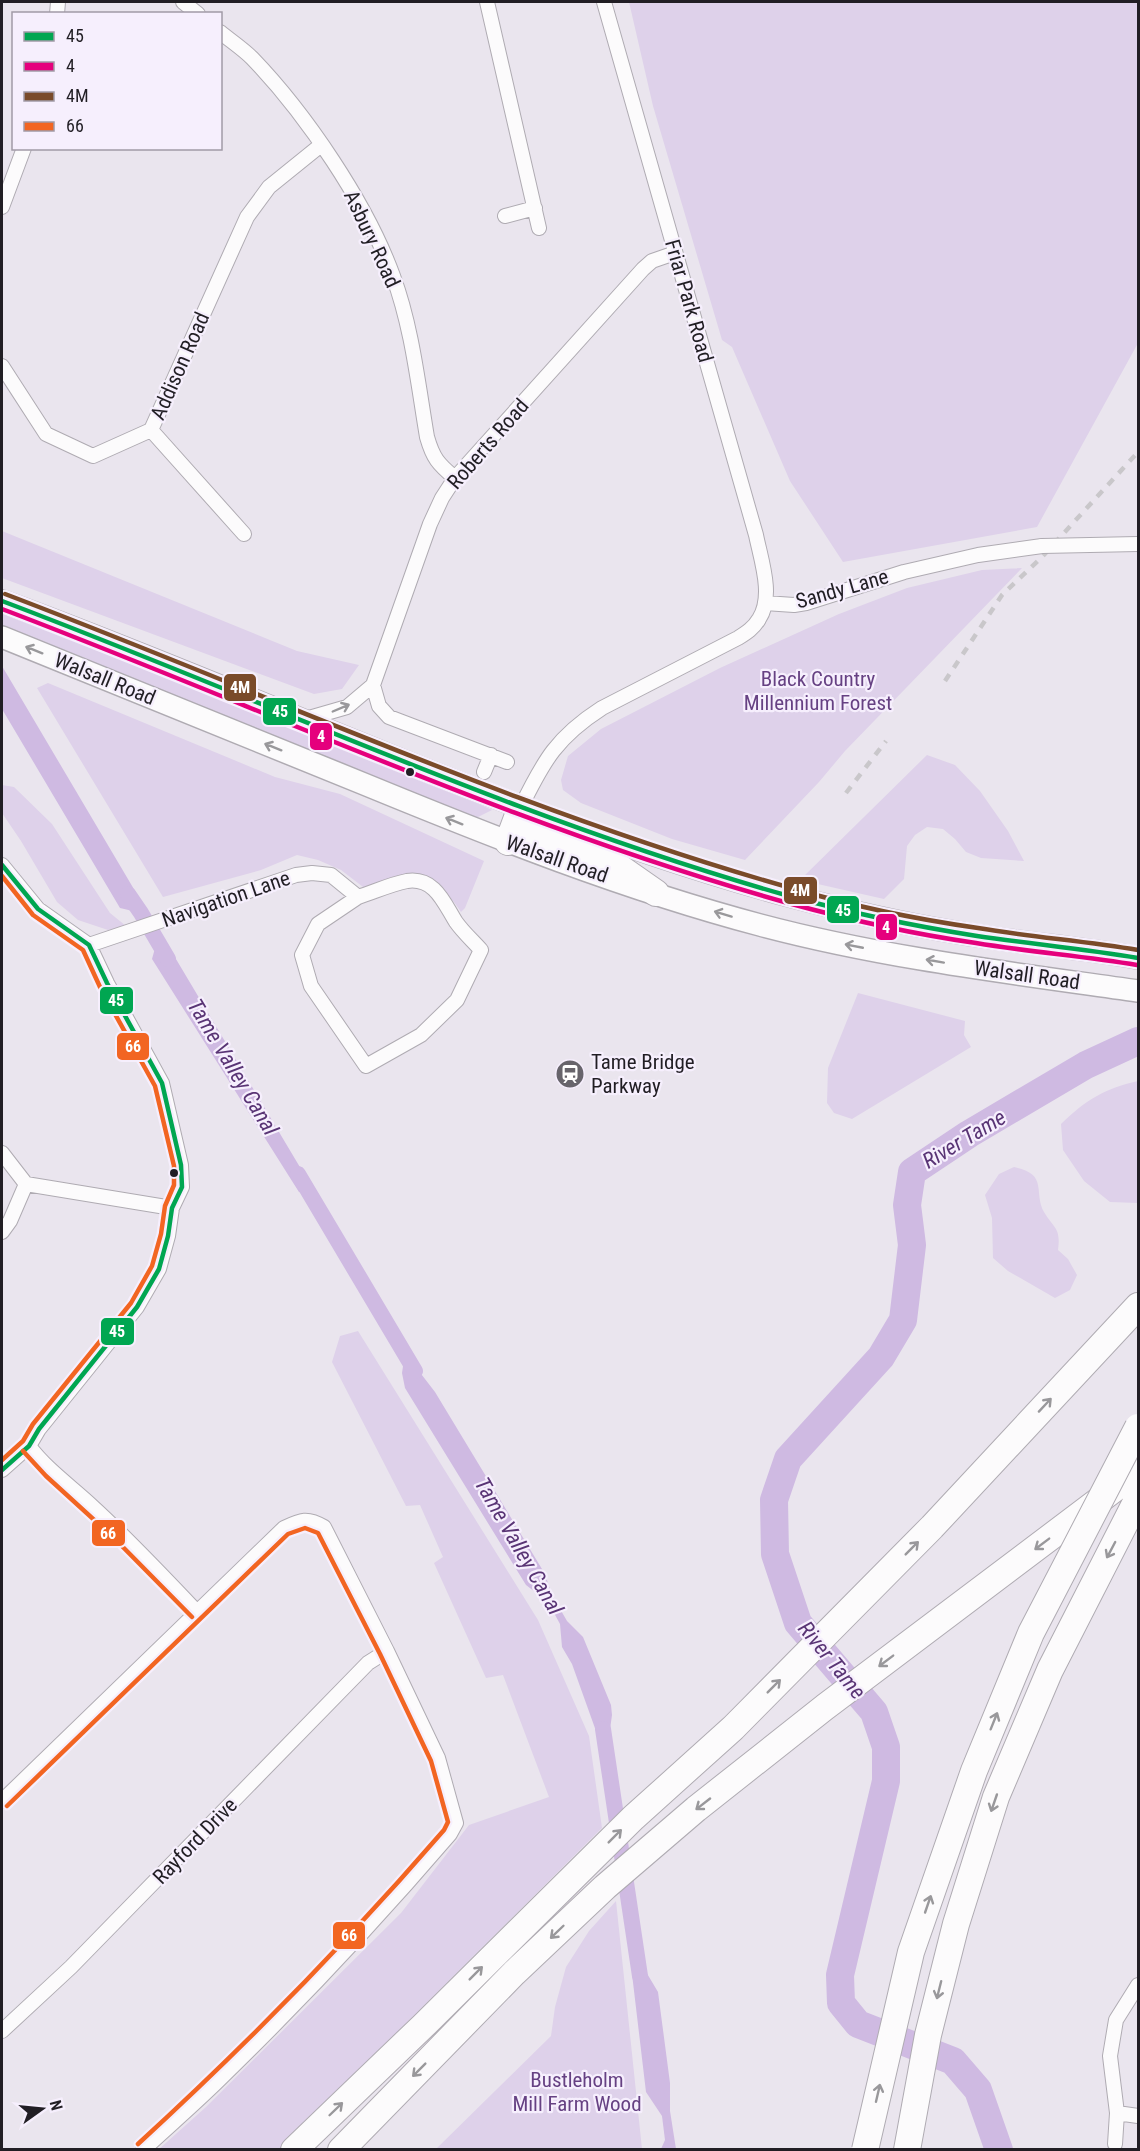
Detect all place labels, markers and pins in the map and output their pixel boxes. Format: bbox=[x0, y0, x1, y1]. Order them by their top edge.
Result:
unlabelled marker bbox=[404, 766, 416, 778]
place label: Tame Bridge Parkway bbox=[591, 1050, 695, 1098]
station icon: Tame Bridge Parkway bbox=[554, 1058, 586, 1090]
unlabelled marker bbox=[168, 1167, 180, 1179]

